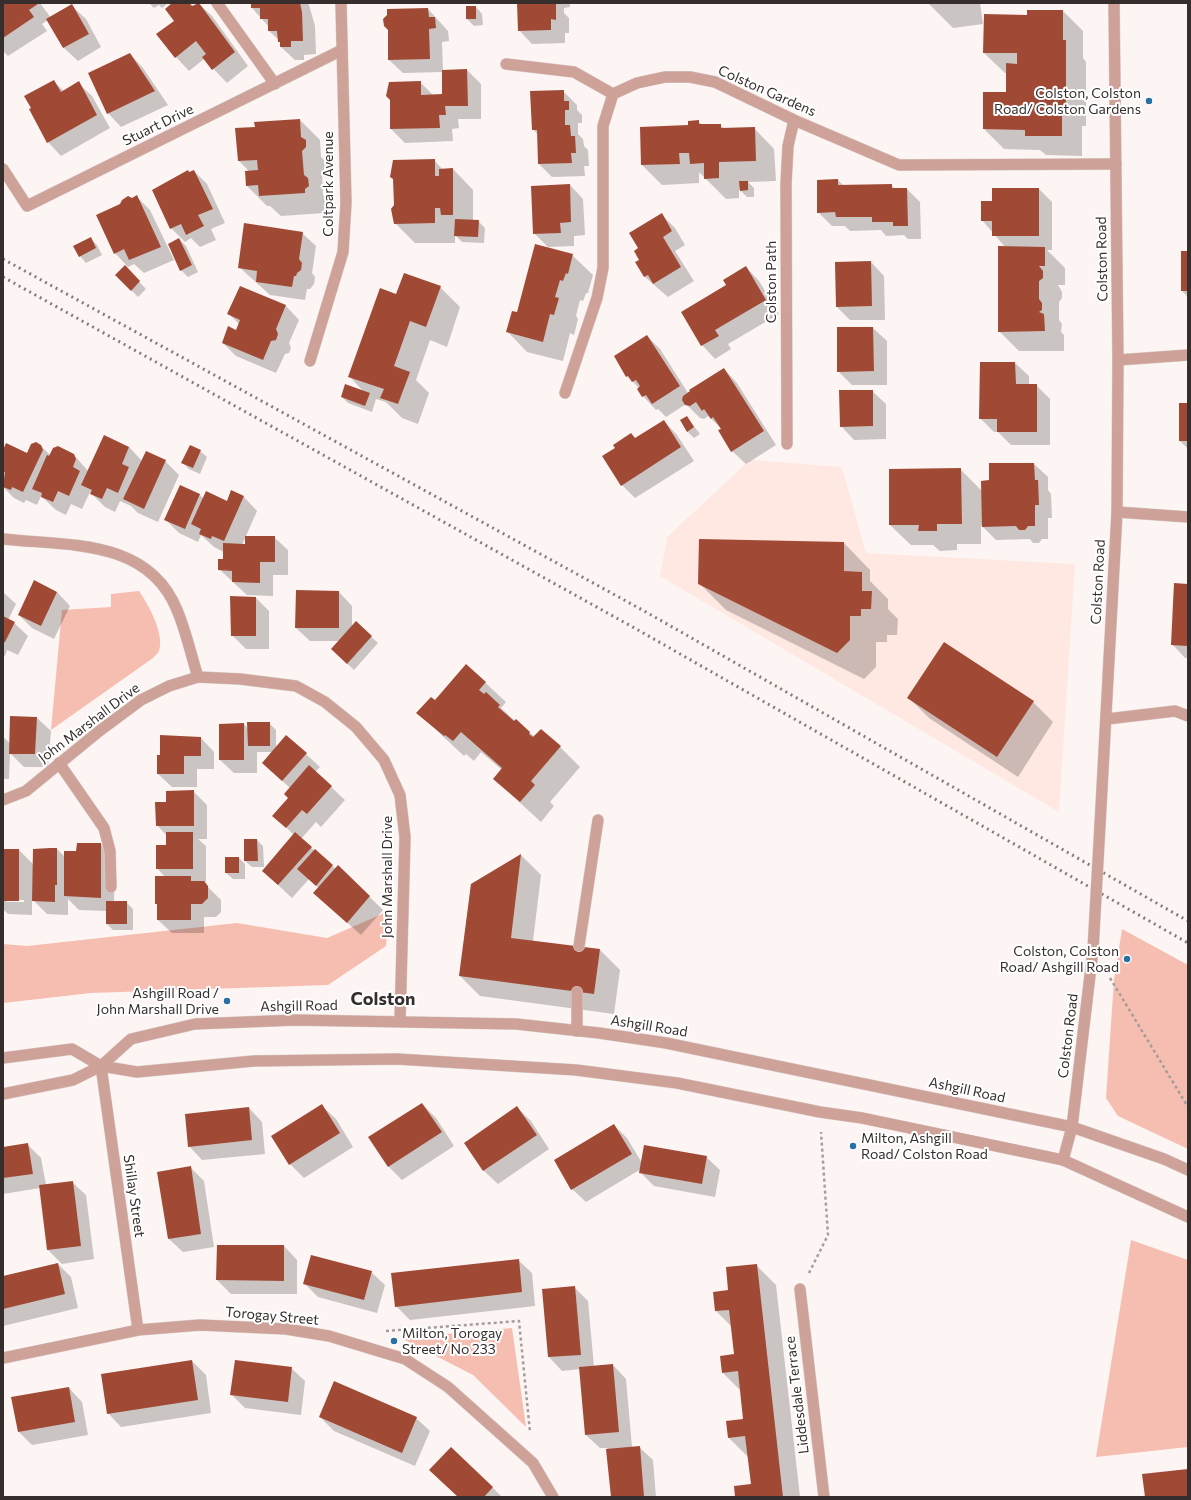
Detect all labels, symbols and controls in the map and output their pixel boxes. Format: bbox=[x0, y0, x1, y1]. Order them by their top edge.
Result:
street label: Colston Gardens bbox=[715, 62, 819, 120]
place label: Colston, Colston Road/ Colston Gardens bbox=[994, 85, 1141, 118]
marker: Colston, Colston Road/ Colston Gardens bbox=[1144, 96, 1154, 106]
street label: Stuart Drive bbox=[120, 101, 196, 149]
street label: Coltpark Avenue bbox=[320, 131, 336, 237]
street label: Colston Road bbox=[1093, 216, 1111, 302]
street label: Colston Path bbox=[763, 241, 779, 323]
street label: Colston Road bbox=[1087, 539, 1109, 625]
street label: John Marshall Drive bbox=[35, 679, 143, 767]
street label: John Marshall Drive bbox=[379, 816, 395, 938]
place label: Colston, Colston Road/ Ashgill Road bbox=[1000, 943, 1119, 976]
marker: Colston, Colston Road/ Ashgill Road bbox=[1122, 954, 1132, 964]
place label: Ashgill Road / John Marshall Drive bbox=[97, 985, 219, 1018]
district label: Colston bbox=[351, 988, 415, 1010]
street label: Colston Road bbox=[1054, 993, 1082, 1079]
marker: Ashgill Road / John Marshall Drive bbox=[222, 996, 232, 1006]
street label: Ashgill Road bbox=[260, 997, 338, 1015]
street label: Ashgill Road bbox=[609, 1012, 689, 1040]
street label: Ashgill Road bbox=[927, 1074, 1007, 1106]
place label: Milton, Ashgill Road/ Colston Road bbox=[861, 1130, 988, 1162]
marker: Milton, Ashgill Road/ Colston Road bbox=[848, 1141, 858, 1151]
street label: Shillay Street bbox=[120, 1153, 148, 1239]
street label: Torogay Street bbox=[224, 1304, 320, 1328]
place label: Milton, Torogay Street/ No 233 bbox=[402, 1325, 502, 1358]
street label: Liddesdale Terrace bbox=[781, 1335, 813, 1455]
marker: Milton, Torogay Street/ No 233 bbox=[389, 1336, 399, 1346]

